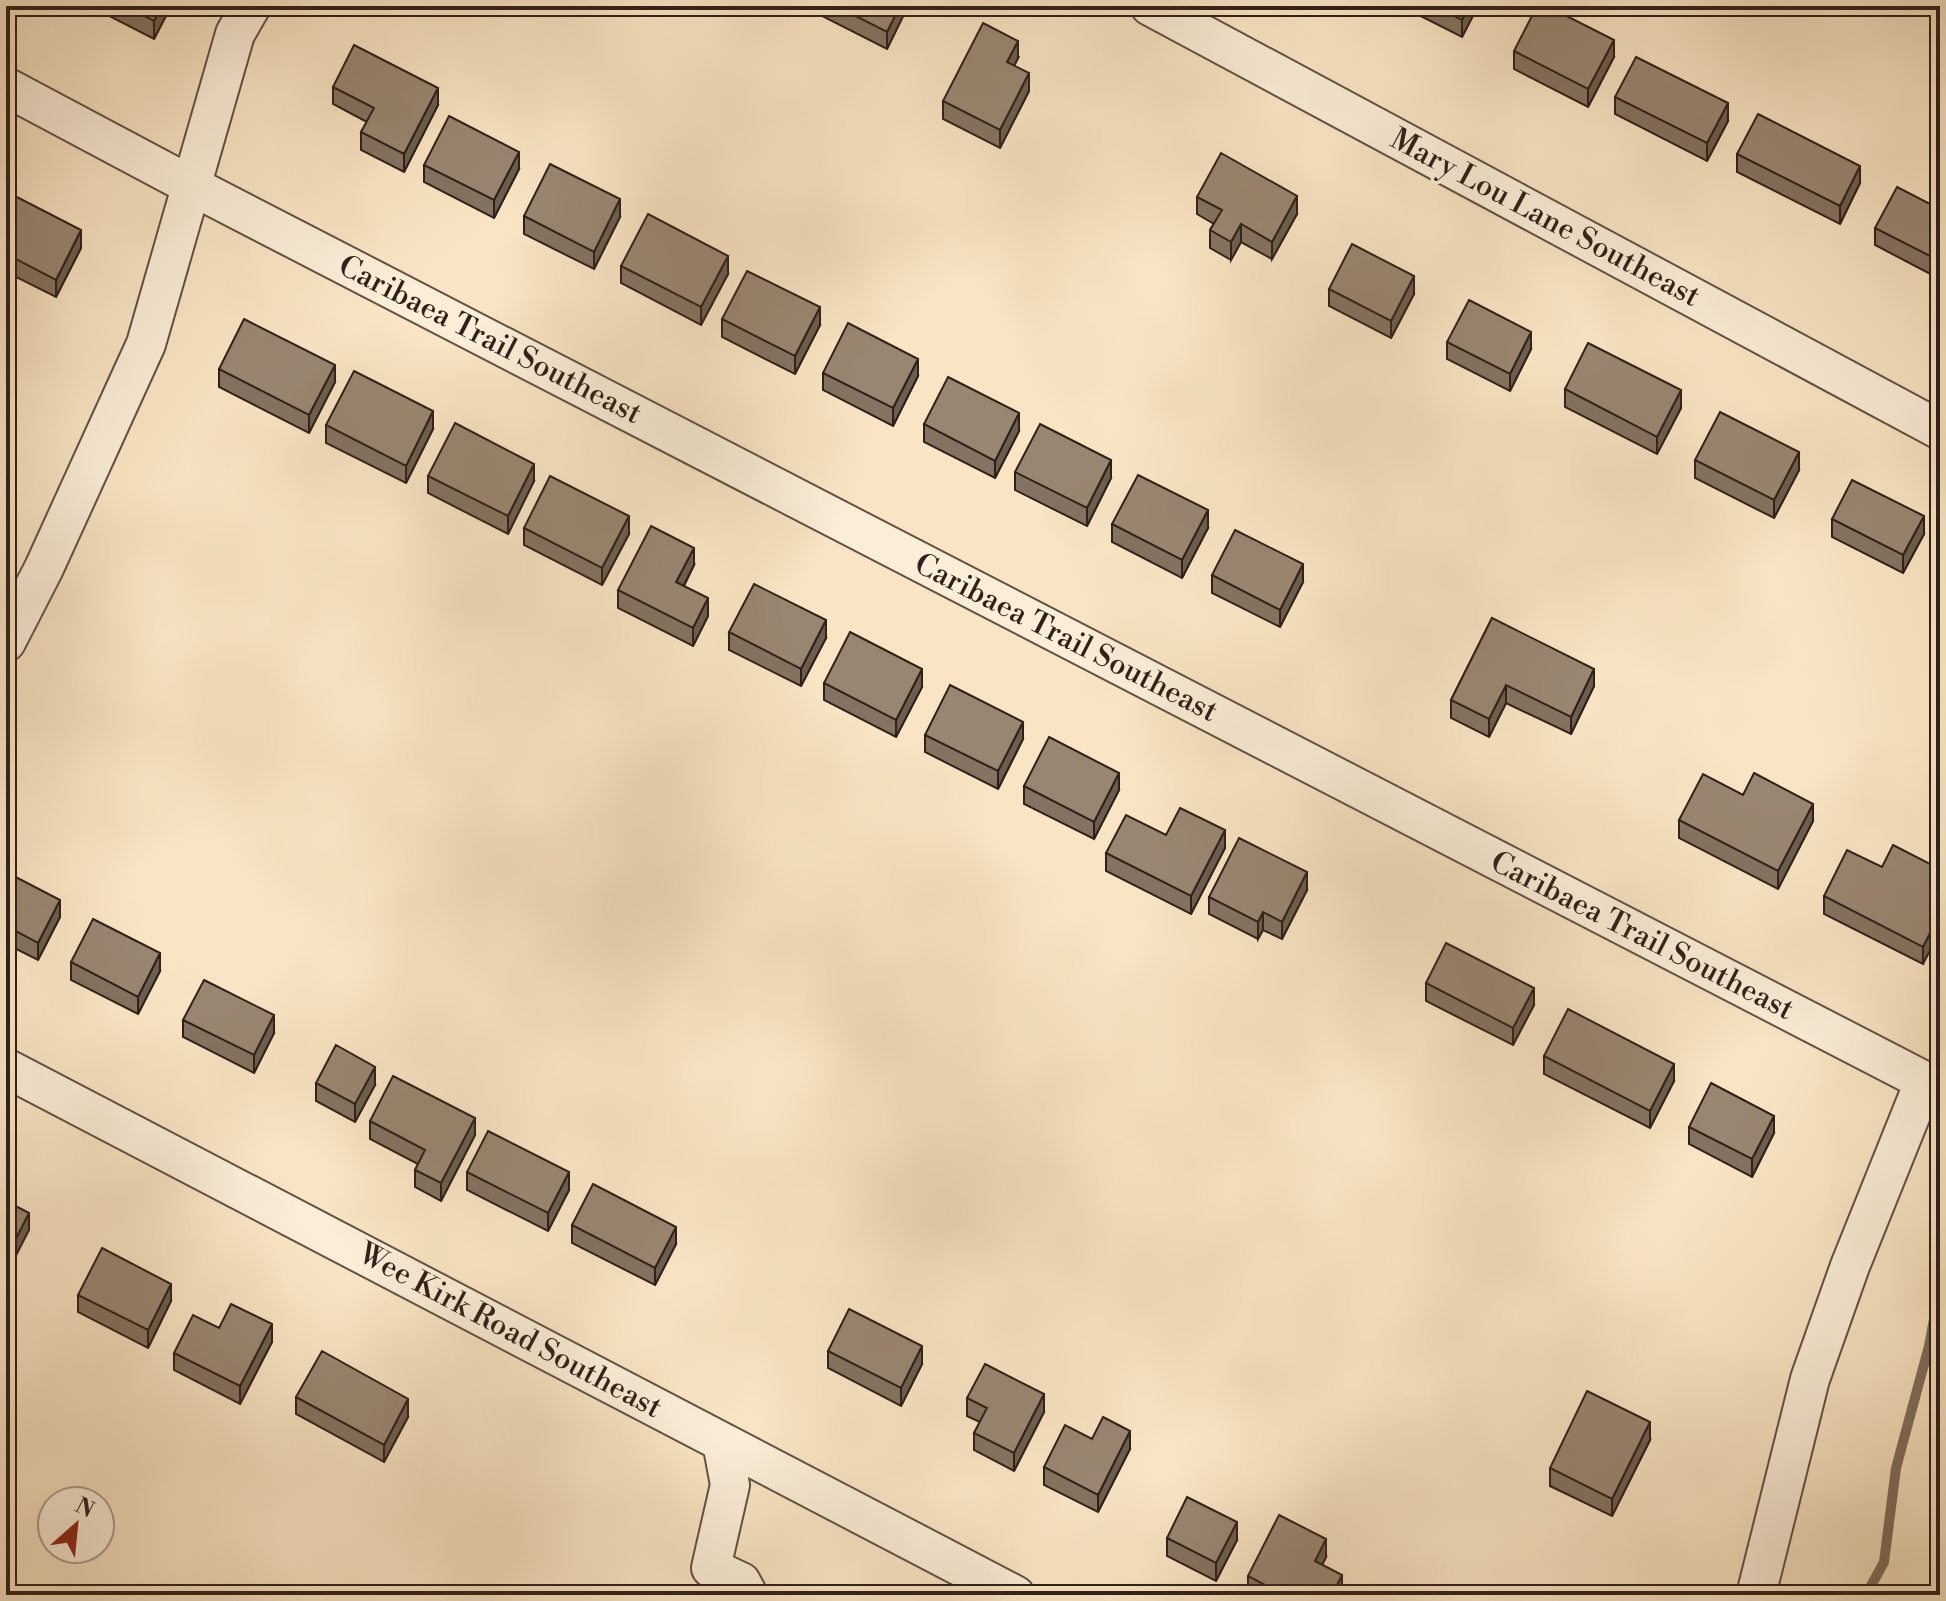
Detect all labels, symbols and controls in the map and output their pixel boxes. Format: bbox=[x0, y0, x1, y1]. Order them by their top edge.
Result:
street label: Mary Lou Lane Southeast bbox=[1384, 120, 1707, 316]
street label: Caribaea Trail Southeast bbox=[332, 247, 648, 433]
street label: Caribaea Trail Southeast bbox=[908, 545, 1224, 731]
street label: Caribaea Trail Southeast bbox=[1484, 843, 1800, 1029]
street label: Wee Kirk Road Southeast bbox=[351, 1234, 669, 1427]
north arrow bbox=[36, 1485, 116, 1565]
text: N bbox=[71, 1493, 99, 1525]

